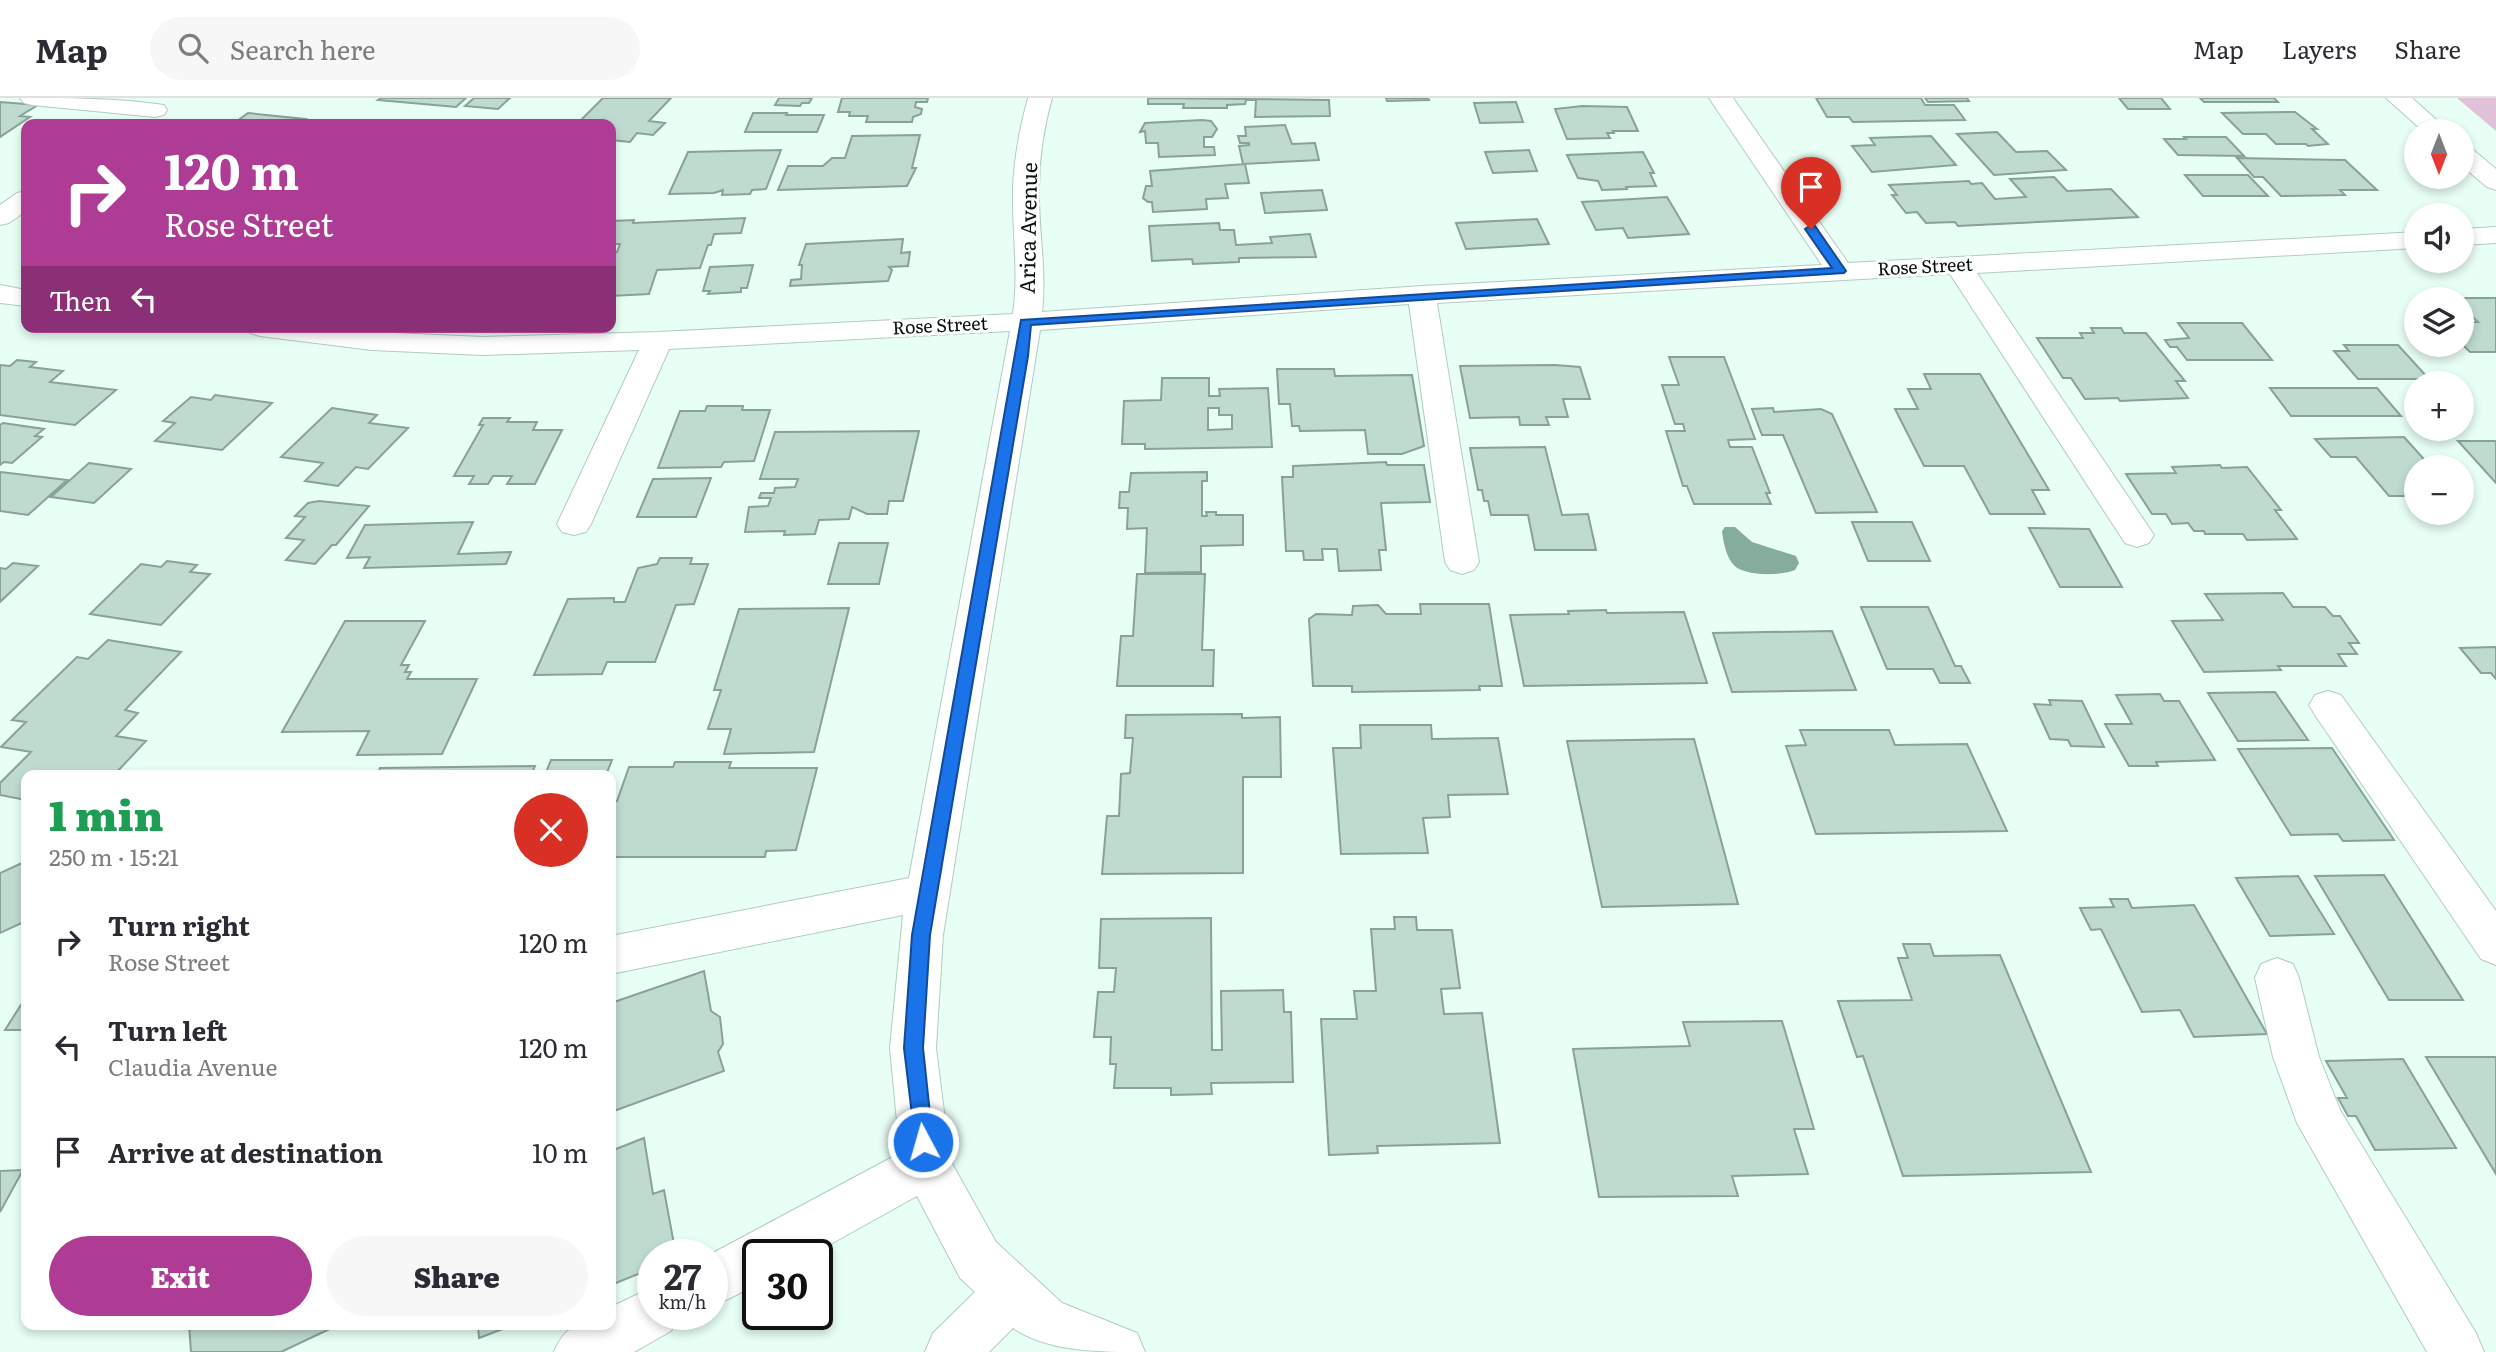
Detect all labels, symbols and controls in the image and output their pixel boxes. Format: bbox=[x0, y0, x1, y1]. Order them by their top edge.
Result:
search box bbox=[150, 17, 640, 80]
text: Map bbox=[35, 24, 108, 73]
icon: search bbox=[174, 29, 212, 67]
text: Search here bbox=[230, 29, 376, 68]
text: Map bbox=[2193, 31, 2244, 66]
text: Layers bbox=[2282, 31, 2356, 66]
text: Share bbox=[2394, 31, 2461, 66]
north arrow bbox=[2404, 119, 2474, 189]
map controls bbox=[2404, 119, 2474, 525]
text: 120 m bbox=[164, 132, 299, 205]
icon: right bbox=[49, 147, 140, 238]
pin bbox=[1781, 157, 1841, 229]
street label: Arica Avenue bbox=[1010, 162, 1043, 294]
icon: arrive bbox=[1792, 168, 1830, 206]
text: Rose Street bbox=[164, 199, 334, 247]
button: sound bbox=[2404, 203, 2474, 273]
street label: Rose Street bbox=[1877, 249, 1974, 281]
text: Then bbox=[49, 280, 111, 319]
icon: left bbox=[125, 280, 163, 318]
button: layers bbox=[2404, 287, 2474, 357]
street label: Rose Street bbox=[892, 308, 989, 340]
button: + bbox=[2404, 371, 2474, 441]
button: − bbox=[2404, 455, 2474, 525]
text: 1 min bbox=[49, 782, 164, 844]
button: close bbox=[514, 793, 588, 867]
text: 250 m · 15:21 bbox=[49, 839, 179, 873]
text: Turn right bbox=[108, 905, 250, 944]
text: 120 m bbox=[519, 922, 588, 961]
icon: right bbox=[49, 923, 87, 961]
text: Rose Street bbox=[108, 944, 230, 978]
text: Turn left bbox=[108, 1010, 227, 1049]
text: 120 m bbox=[519, 1027, 588, 1066]
icon: left bbox=[49, 1028, 87, 1066]
text: Claudia Avenue bbox=[108, 1049, 277, 1083]
position arrow bbox=[886, 1105, 960, 1179]
text: Arrive at destination bbox=[108, 1132, 383, 1171]
text: 10 m bbox=[532, 1132, 588, 1171]
icon: arrive bbox=[49, 1133, 87, 1171]
button: Exit bbox=[49, 1236, 312, 1316]
button: Share bbox=[326, 1236, 588, 1316]
speed limit sign: 30 bbox=[742, 1239, 833, 1330]
text: 27 bbox=[664, 1249, 701, 1301]
text: km/h bbox=[659, 1288, 706, 1315]

